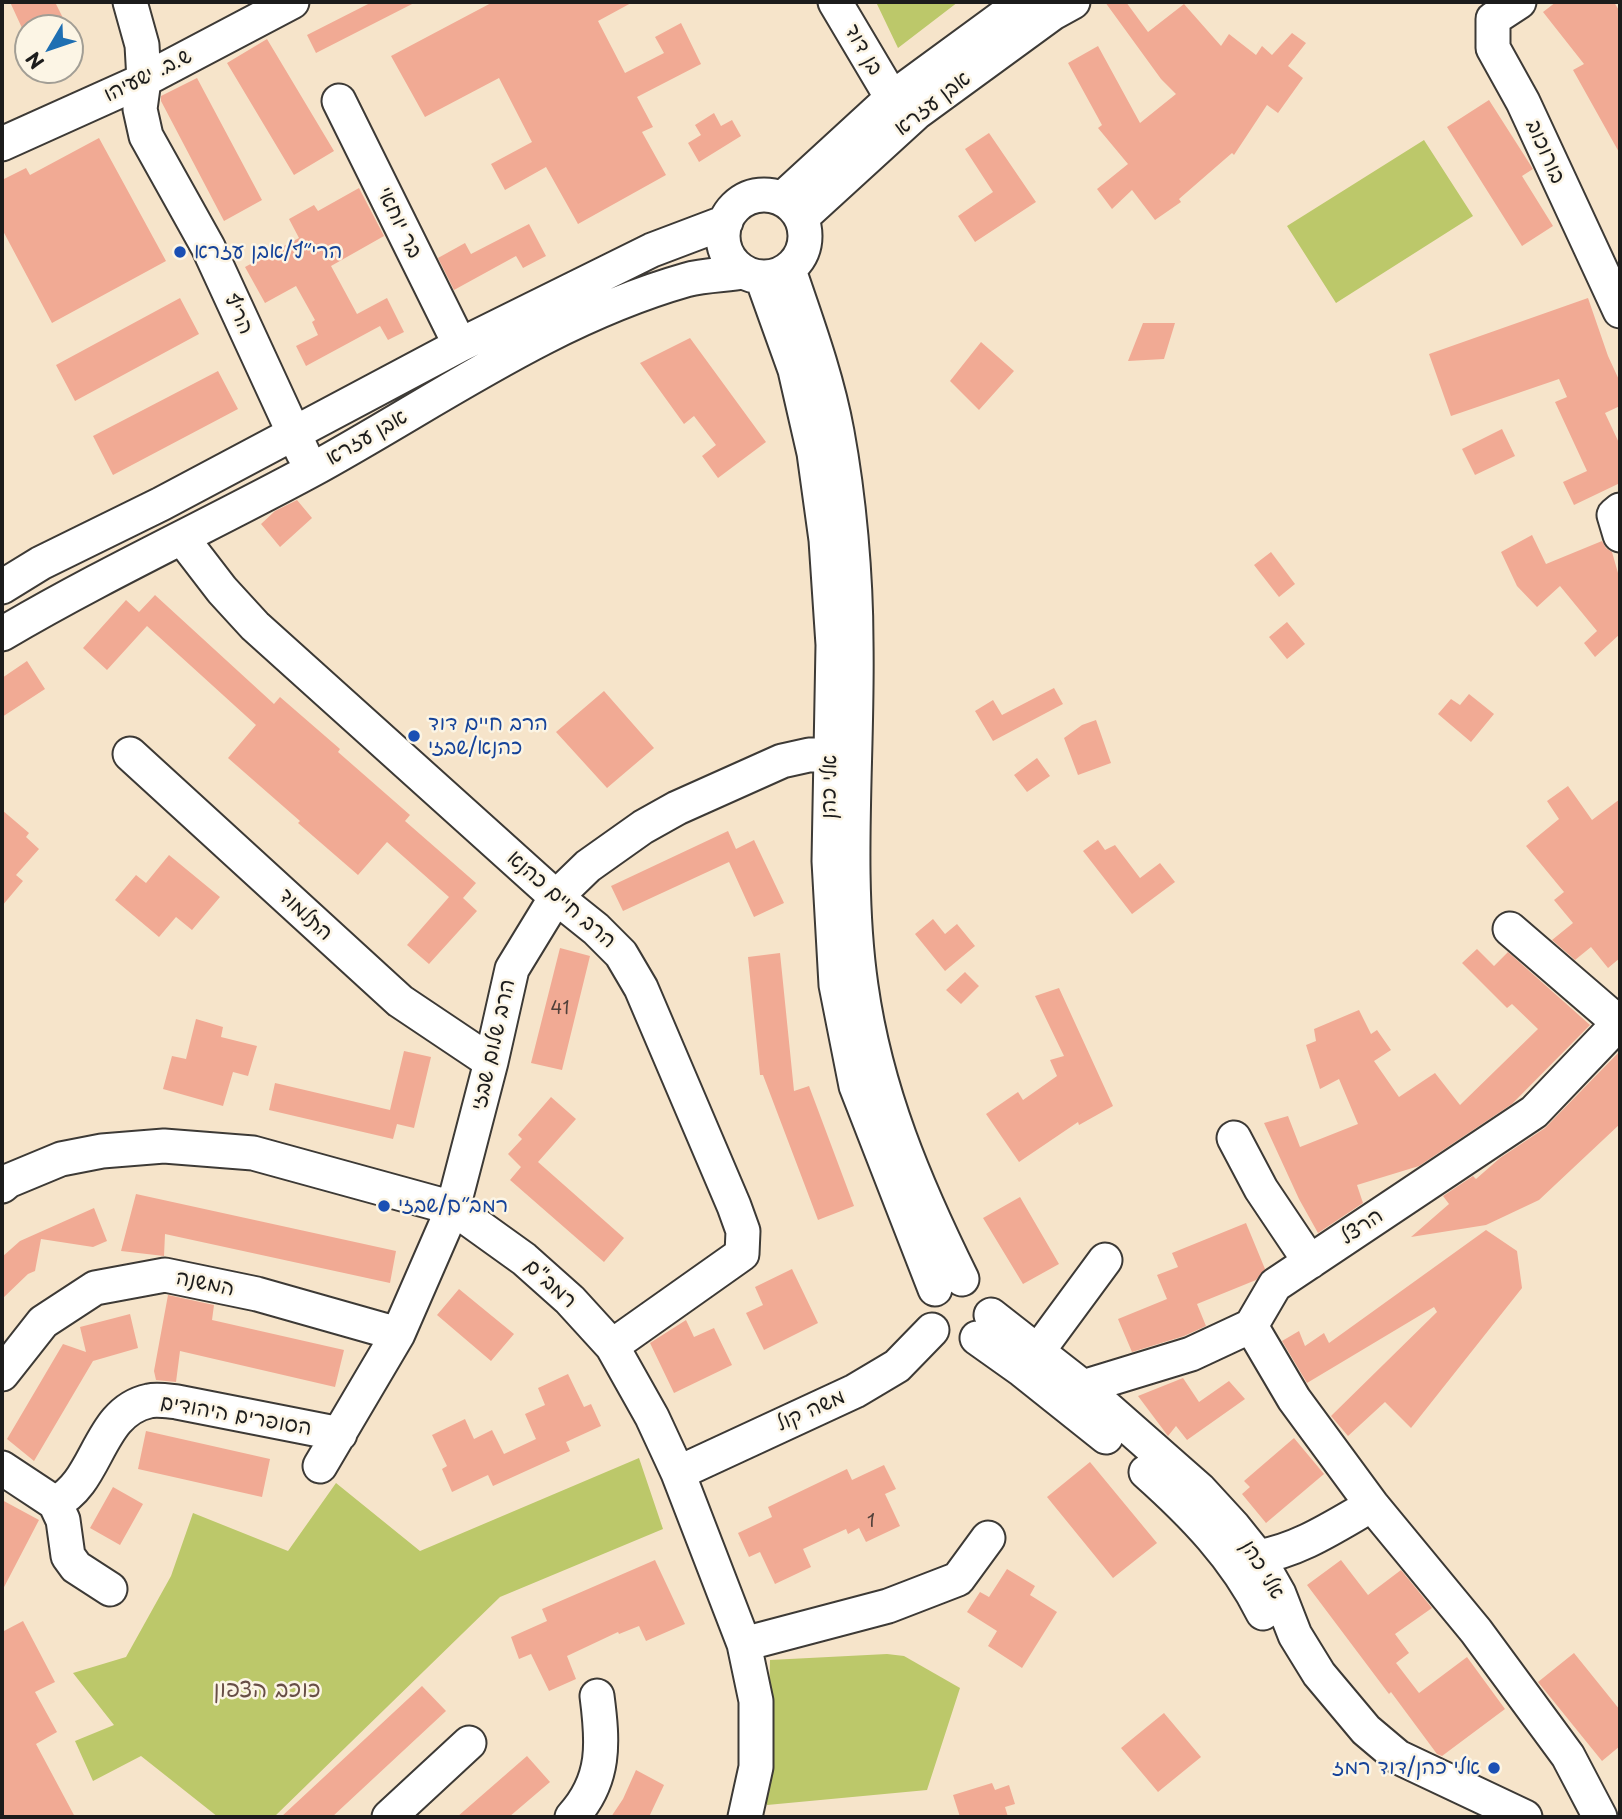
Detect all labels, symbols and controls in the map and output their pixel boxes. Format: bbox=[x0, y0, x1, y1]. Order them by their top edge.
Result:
north arrow bbox=[14, 14, 84, 84]
street label: בן דוד bbox=[838, 20, 888, 80]
street label: ש.ב. ישעיהו bbox=[100, 44, 196, 108]
text: N bbox=[19, 46, 50, 76]
street label: אבן עזרא bbox=[890, 66, 976, 142]
street label: בורוכוב bbox=[1520, 116, 1570, 188]
street label: בר יוחאי bbox=[371, 183, 427, 263]
place label: הרי״ף/אבן עזרא bbox=[194, 239, 343, 265]
marker: הרי״ף/אבן עזרא bbox=[172, 244, 188, 260]
street label: הריף bbox=[218, 290, 258, 338]
street label: אבן עזרא bbox=[322, 405, 412, 471]
place label: הרב חיים דוד כהנא/שבזי bbox=[428, 711, 548, 761]
marker: הרב חיים דוד כהנא/שבזי bbox=[406, 728, 422, 744]
street label: אלי כהן bbox=[817, 755, 843, 819]
street label: הרב חיים כהנא bbox=[501, 846, 621, 954]
street label: התלמוד bbox=[273, 884, 337, 946]
street label: הרב שלום שבזי bbox=[467, 977, 521, 1113]
house number: 41 bbox=[551, 998, 569, 1020]
place label: רמב״ם/שבזי bbox=[398, 1193, 508, 1219]
marker: רמב״ם/שבזי bbox=[376, 1198, 392, 1214]
street label: הרצל bbox=[1336, 1204, 1388, 1250]
street label: רמב"ם bbox=[519, 1254, 581, 1314]
street label: המשנה bbox=[173, 1265, 237, 1303]
street label: משה קול bbox=[773, 1385, 849, 1437]
street label: הסופרים היהודים bbox=[158, 1390, 314, 1442]
house number: 1 bbox=[867, 1511, 875, 1533]
street label: אלי כהן bbox=[1235, 1536, 1289, 1604]
district label: כוכב הצפון bbox=[213, 1677, 321, 1705]
place label: אלי כהן/דוד רמז bbox=[1332, 1755, 1480, 1781]
marker: אלי כהן/דוד רמז bbox=[1486, 1760, 1502, 1776]

